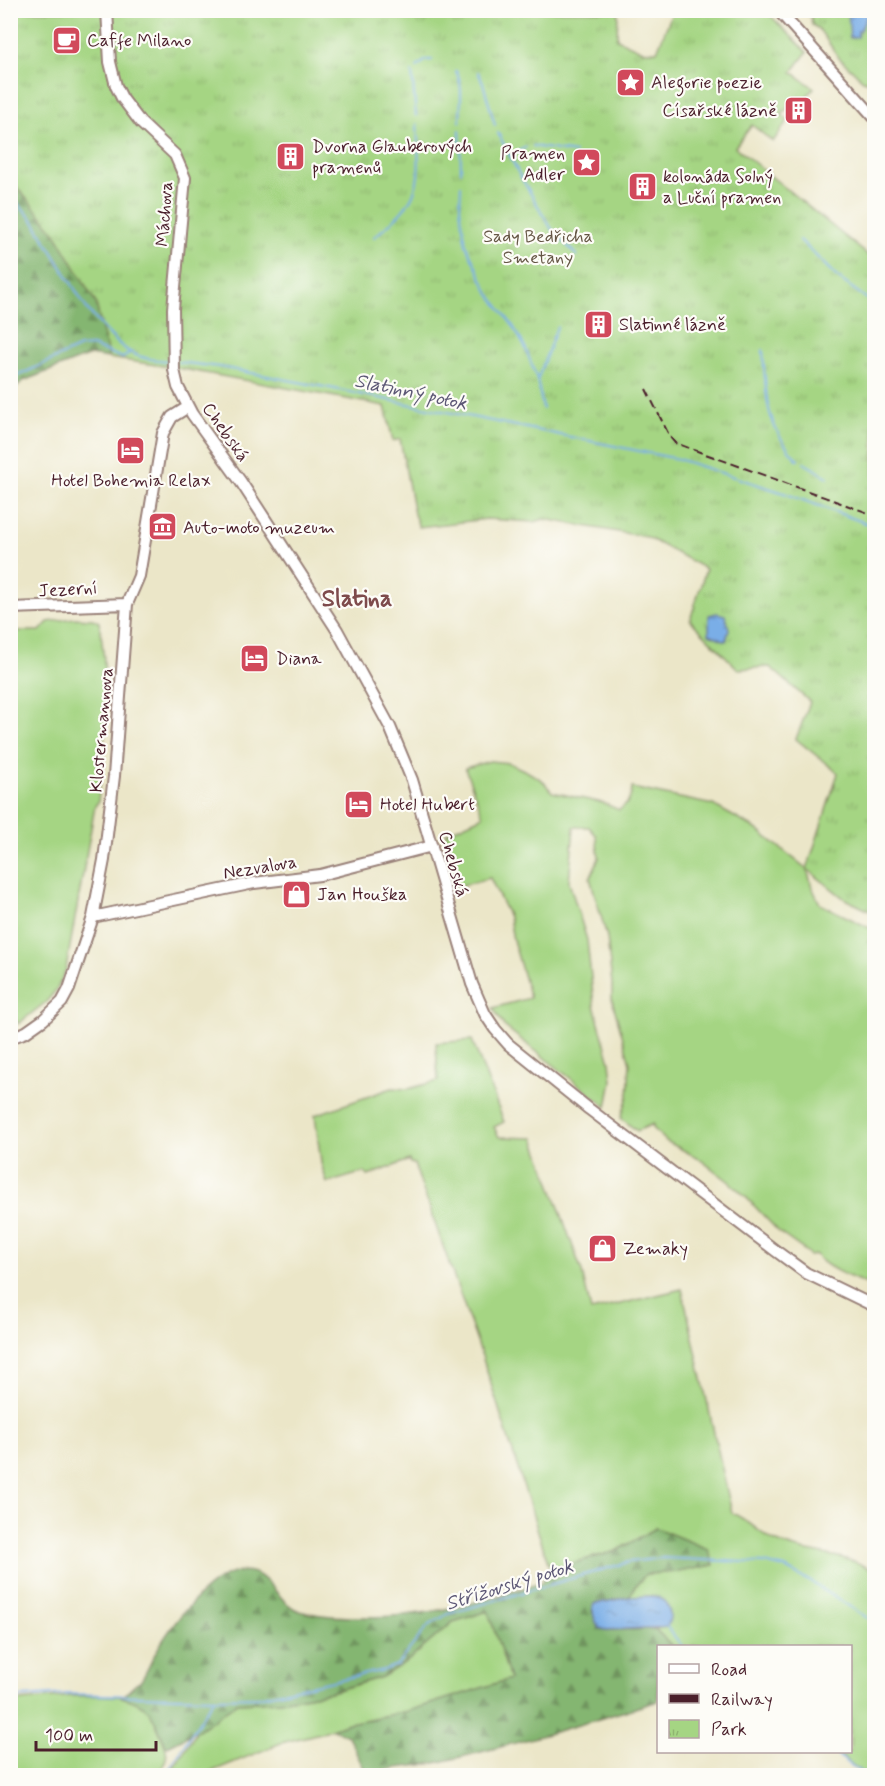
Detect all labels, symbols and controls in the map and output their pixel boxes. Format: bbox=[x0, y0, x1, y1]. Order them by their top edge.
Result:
cafe icon: Caffe Milano bbox=[50, 24, 82, 56]
place label: Caffe Milano bbox=[87, 29, 191, 53]
place icon: Alegorie poezie bbox=[614, 66, 646, 98]
place label: Alegorie poezie bbox=[651, 71, 762, 97]
building icon: Císařské lázně bbox=[782, 94, 814, 126]
place label: Císařské lázně bbox=[662, 99, 777, 123]
place label: Dvorna Glauberových pramenů bbox=[312, 135, 472, 180]
building icon: Dvorna Glauberových pramenů bbox=[275, 140, 307, 172]
place label: Pramen Adler bbox=[501, 142, 566, 187]
place icon: Pramen Adler bbox=[570, 147, 602, 179]
place label: kolonáda Solný a Luční pramen bbox=[663, 165, 781, 210]
building icon: kolonáda Solný a Luční pramen bbox=[626, 170, 658, 202]
street label: Máchova bbox=[151, 181, 179, 247]
park label: Sady Bedřicha Smetany bbox=[483, 225, 593, 270]
building icon: Slatinné lázně bbox=[582, 308, 614, 340]
place label: Slatinné lázně bbox=[619, 313, 726, 337]
water label: Slatinný potok bbox=[352, 367, 469, 418]
street label: Chebská bbox=[196, 398, 254, 467]
hotel icon: Hotel Bohemia Relax bbox=[115, 435, 147, 467]
place label: Hotel Bohemia Relax bbox=[51, 469, 211, 493]
museum icon: Auto-moto muzeum bbox=[146, 511, 178, 543]
place label: Auto-moto muzeum bbox=[183, 516, 335, 540]
street label: Jezerní bbox=[38, 576, 98, 604]
district label: Slatina bbox=[322, 584, 392, 615]
hotel icon: Diana bbox=[239, 642, 271, 674]
place label: Diana bbox=[276, 647, 322, 671]
street label: Klostermannova bbox=[85, 667, 119, 794]
hotel icon: Hotel Hubert bbox=[343, 788, 375, 820]
place label: Hotel Hubert bbox=[380, 793, 475, 817]
street label: Chebská bbox=[432, 829, 474, 900]
street label: Nezvalova bbox=[222, 850, 299, 886]
shop icon: Jan Houška bbox=[280, 878, 312, 910]
place label: Jan Houška bbox=[317, 883, 407, 907]
shop icon: Zemaky bbox=[586, 1232, 618, 1264]
place label: Zemaky bbox=[623, 1237, 688, 1261]
water label: Střížovský potok bbox=[442, 1553, 577, 1618]
legend bbox=[657, 1645, 852, 1753]
text: Road bbox=[711, 1658, 747, 1682]
text: Railway bbox=[711, 1688, 773, 1712]
scale bar bbox=[36, 1714, 156, 1752]
text: Park bbox=[711, 1718, 747, 1742]
text: 100 m bbox=[45, 1724, 93, 1748]

